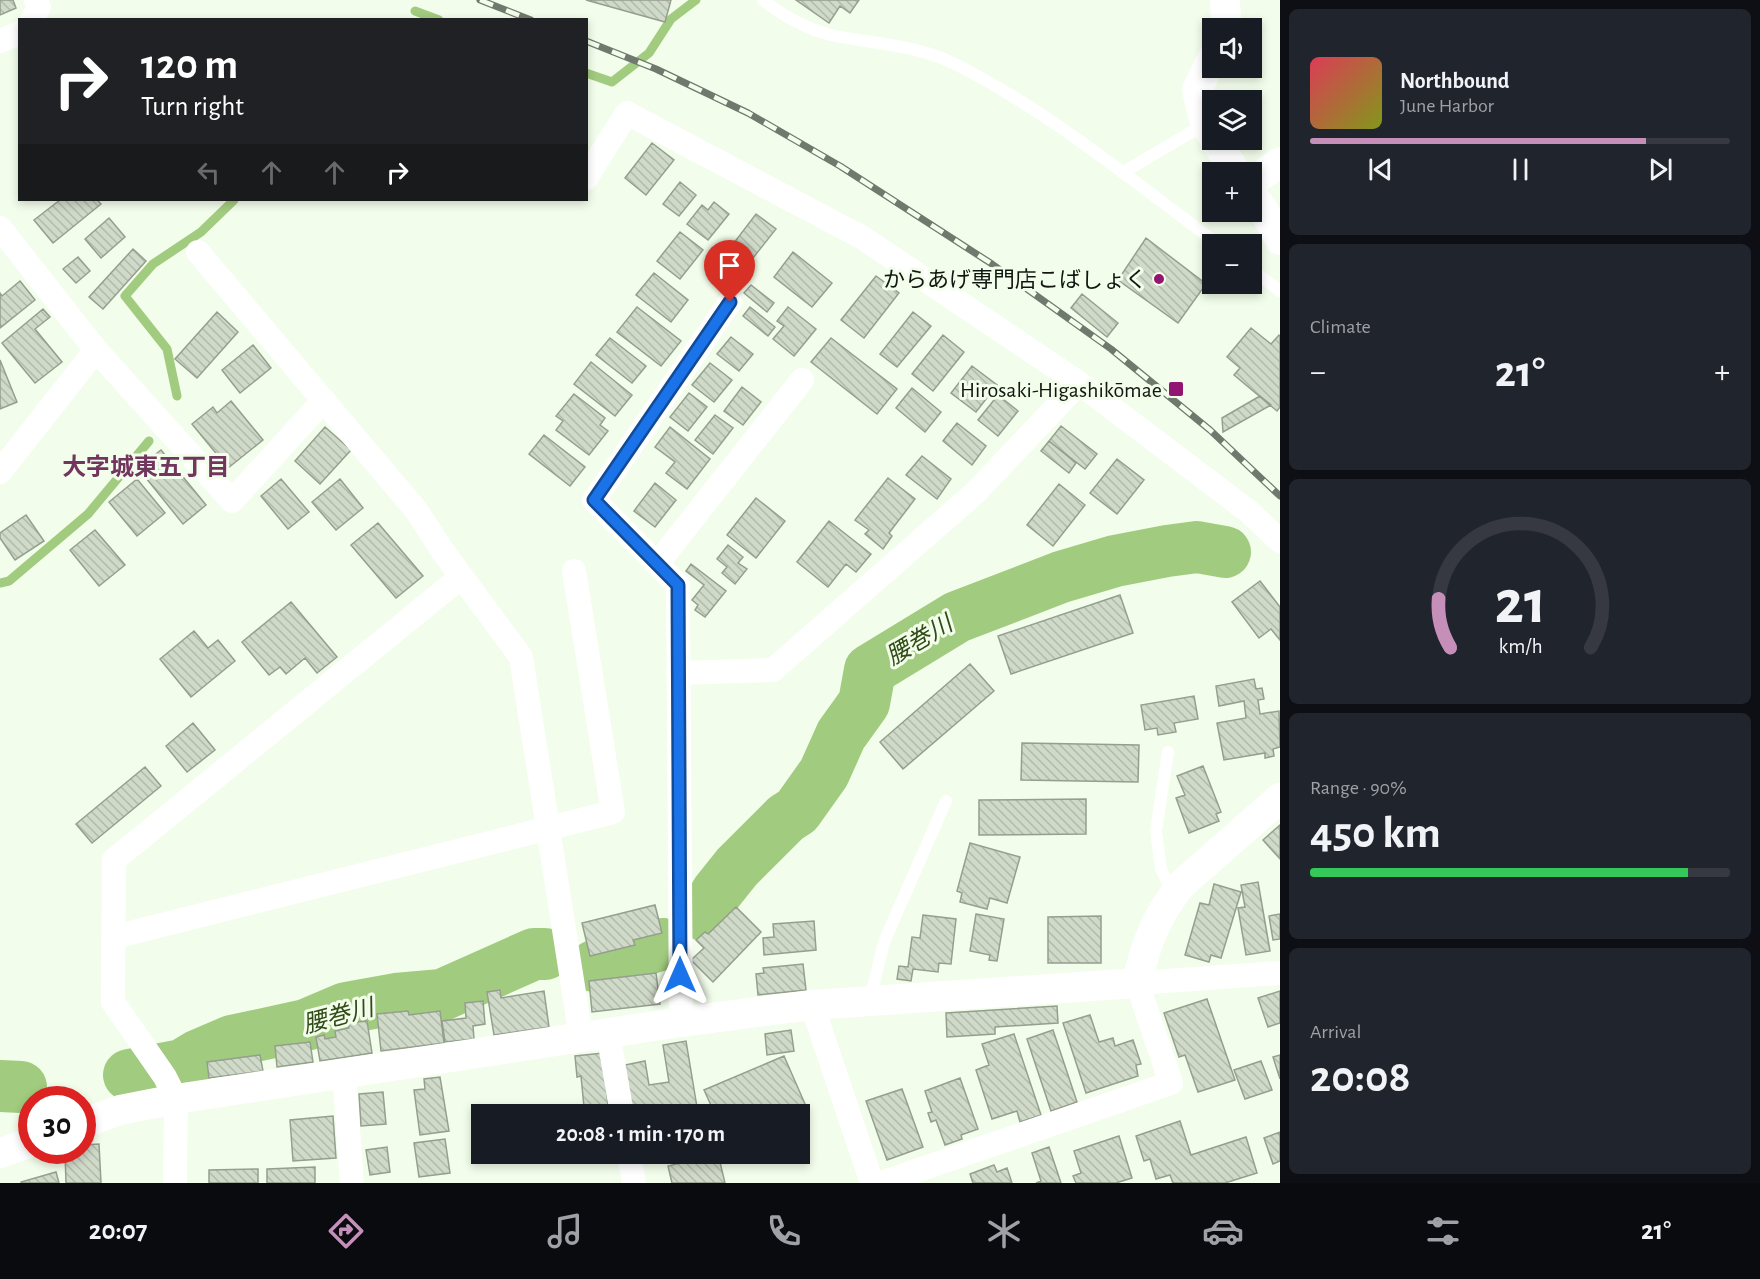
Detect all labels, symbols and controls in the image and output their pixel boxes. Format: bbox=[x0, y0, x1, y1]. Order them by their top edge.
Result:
map controls bbox=[1202, 18, 1262, 294]
button: sound bbox=[1202, 18, 1262, 78]
icon: right bbox=[42, 42, 120, 120]
text: 120 m bbox=[141, 44, 238, 86]
text: Northbound bbox=[1400, 70, 1509, 92]
button: layers bbox=[1202, 90, 1262, 150]
text: Turn right bbox=[141, 93, 244, 120]
text: June Harbor bbox=[1400, 96, 1494, 116]
icon: previous bbox=[1364, 153, 1397, 186]
icon: pause bbox=[1504, 153, 1537, 186]
icon: next bbox=[1644, 153, 1677, 186]
icon: left bbox=[192, 156, 225, 189]
icon: ahead bbox=[255, 156, 288, 189]
icon: ahead bbox=[318, 156, 351, 189]
icon: right bbox=[381, 156, 414, 189]
button: + bbox=[1202, 162, 1262, 222]
button: − bbox=[1202, 234, 1262, 294]
pin bbox=[704, 240, 755, 302]
icon: arrive bbox=[713, 249, 746, 282]
place label: からあげ専門店こばしょく bbox=[883, 268, 1147, 291]
marker: からあげ専門店こばしょく bbox=[1152, 272, 1166, 286]
text: Climate bbox=[1310, 317, 1371, 337]
text: 21° bbox=[1495, 350, 1545, 395]
text: − bbox=[1310, 356, 1326, 389]
text: + bbox=[1714, 356, 1730, 389]
place label: Hirosaki-Higashikōmae bbox=[960, 379, 1162, 401]
marker: Hirosaki-Higashikōmae bbox=[1167, 380, 1185, 398]
district label: 大字城東五丁目 bbox=[62, 454, 230, 480]
text: 21 bbox=[1494, 573, 1546, 635]
water label: 腰巻川 bbox=[881, 609, 959, 670]
text: km/h bbox=[1498, 637, 1542, 658]
text: Range · 90% bbox=[1310, 778, 1407, 798]
text: 450 km bbox=[1310, 811, 1441, 856]
position arrow bbox=[648, 943, 712, 1007]
water label: 腰巻川 bbox=[300, 993, 379, 1038]
text: Arrival bbox=[1310, 1022, 1361, 1042]
text: 20:08 bbox=[1310, 1055, 1411, 1100]
speed limit sign: 30 bbox=[18, 1086, 96, 1164]
text: 20:08 · 1 min · 170 m bbox=[556, 1123, 725, 1145]
icon: directions bbox=[325, 1210, 367, 1252]
icon: music bbox=[544, 1210, 586, 1252]
icon: phone bbox=[763, 1210, 805, 1252]
icon: climate bbox=[983, 1210, 1025, 1252]
icon: car bbox=[1202, 1210, 1244, 1252]
icon: filters bbox=[1422, 1210, 1464, 1252]
text: 20:07 bbox=[89, 1217, 147, 1244]
text: 21° bbox=[1641, 1217, 1671, 1244]

